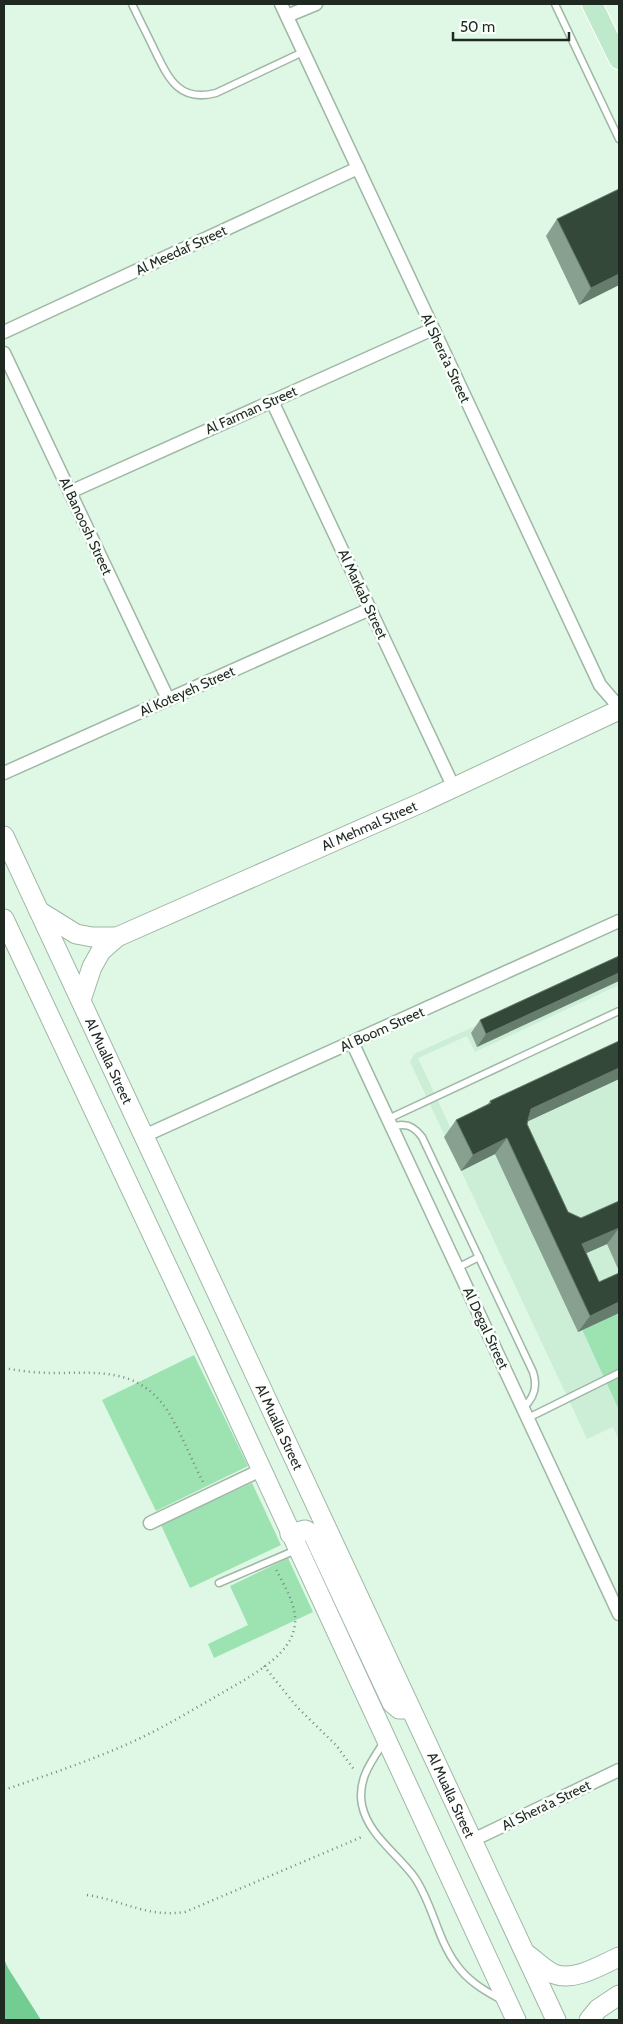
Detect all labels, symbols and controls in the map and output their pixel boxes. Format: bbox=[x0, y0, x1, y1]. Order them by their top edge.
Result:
scale bar bbox=[453, 10, 569, 42]
text: 50 m bbox=[460, 18, 495, 36]
street label: Al Meedaf Street bbox=[132, 221, 230, 279]
street label: Al Shera'a Street bbox=[417, 310, 475, 406]
street label: Al Farman Street bbox=[202, 382, 300, 438]
street label: Al Banoosh Street bbox=[55, 474, 117, 578]
street label: Al Markab Street bbox=[334, 546, 392, 642]
street label: Al Koteyeh Street bbox=[136, 662, 238, 720]
street label: Al Mehmal Street bbox=[319, 797, 420, 855]
street label: Al Boom Street bbox=[337, 1002, 427, 1056]
street label: Al Mualla Street bbox=[81, 1015, 137, 1107]
street label: Al Degal Street bbox=[459, 1284, 513, 1372]
street label: Al Mualla Street bbox=[252, 1381, 307, 1473]
street label: Al Mualla Street bbox=[423, 1749, 479, 1841]
street label: Al Shera'a Street bbox=[499, 1776, 594, 1834]

